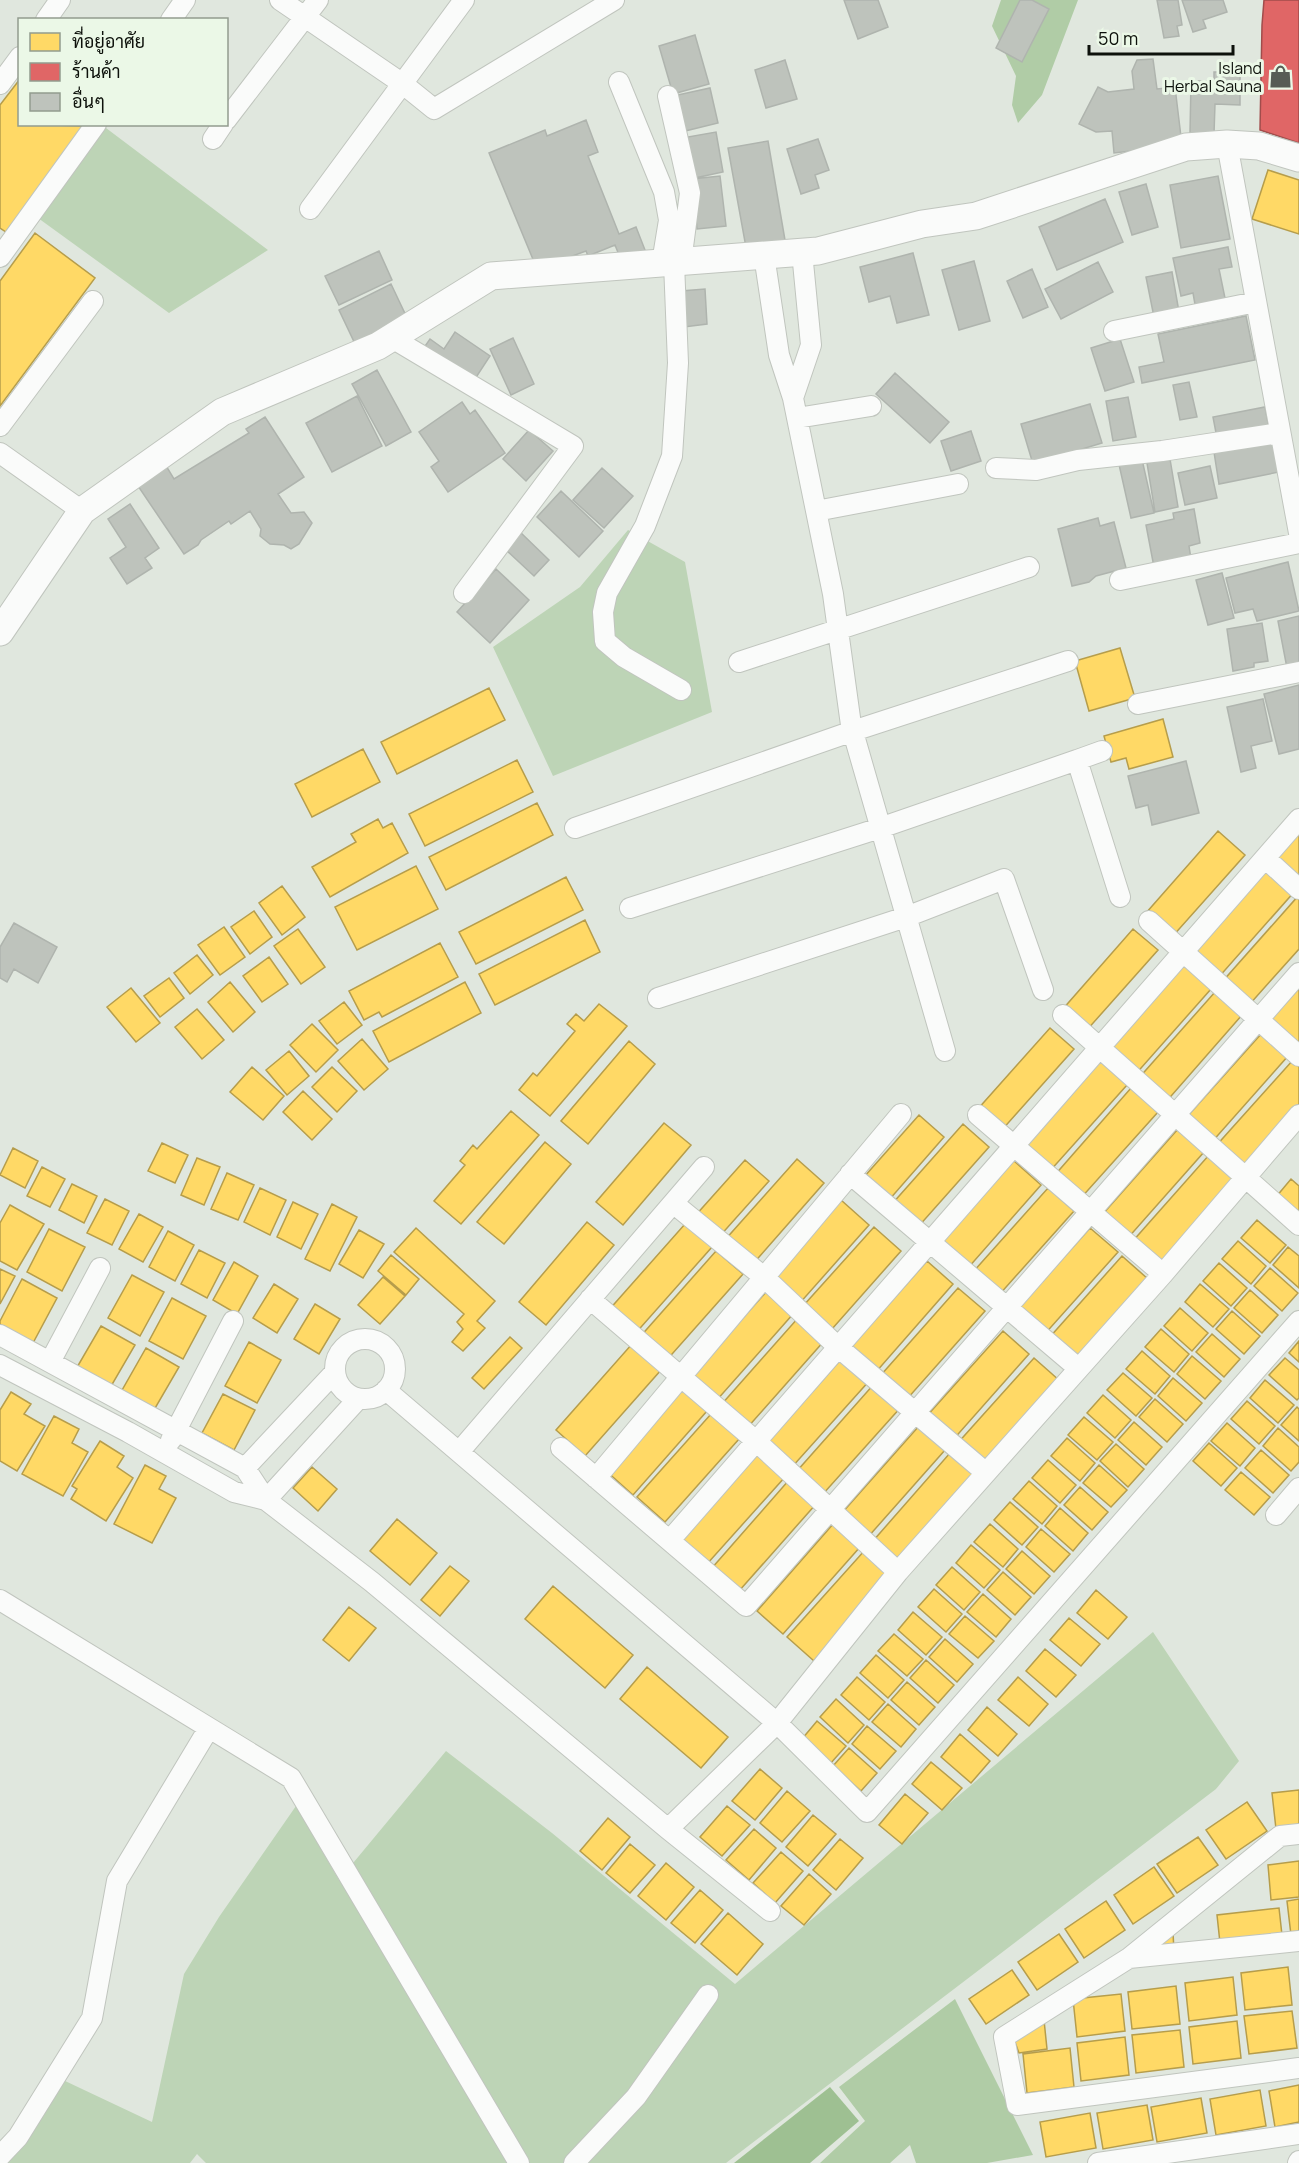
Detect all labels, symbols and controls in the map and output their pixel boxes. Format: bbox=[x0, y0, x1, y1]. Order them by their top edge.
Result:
legend bbox=[18, 18, 228, 126]
scale bar bbox=[1089, 18, 1233, 56]
text: ที่อยู่อาศัย bbox=[72, 26, 145, 55]
text: 50 m bbox=[1098, 26, 1138, 50]
place label: Island Herbal Sauna bbox=[1164, 57, 1262, 97]
text: ร้านค้า bbox=[72, 59, 121, 83]
shop icon: Island Herbal Sauna bbox=[1267, 64, 1293, 90]
text: อื่นๆ bbox=[72, 86, 105, 113]

